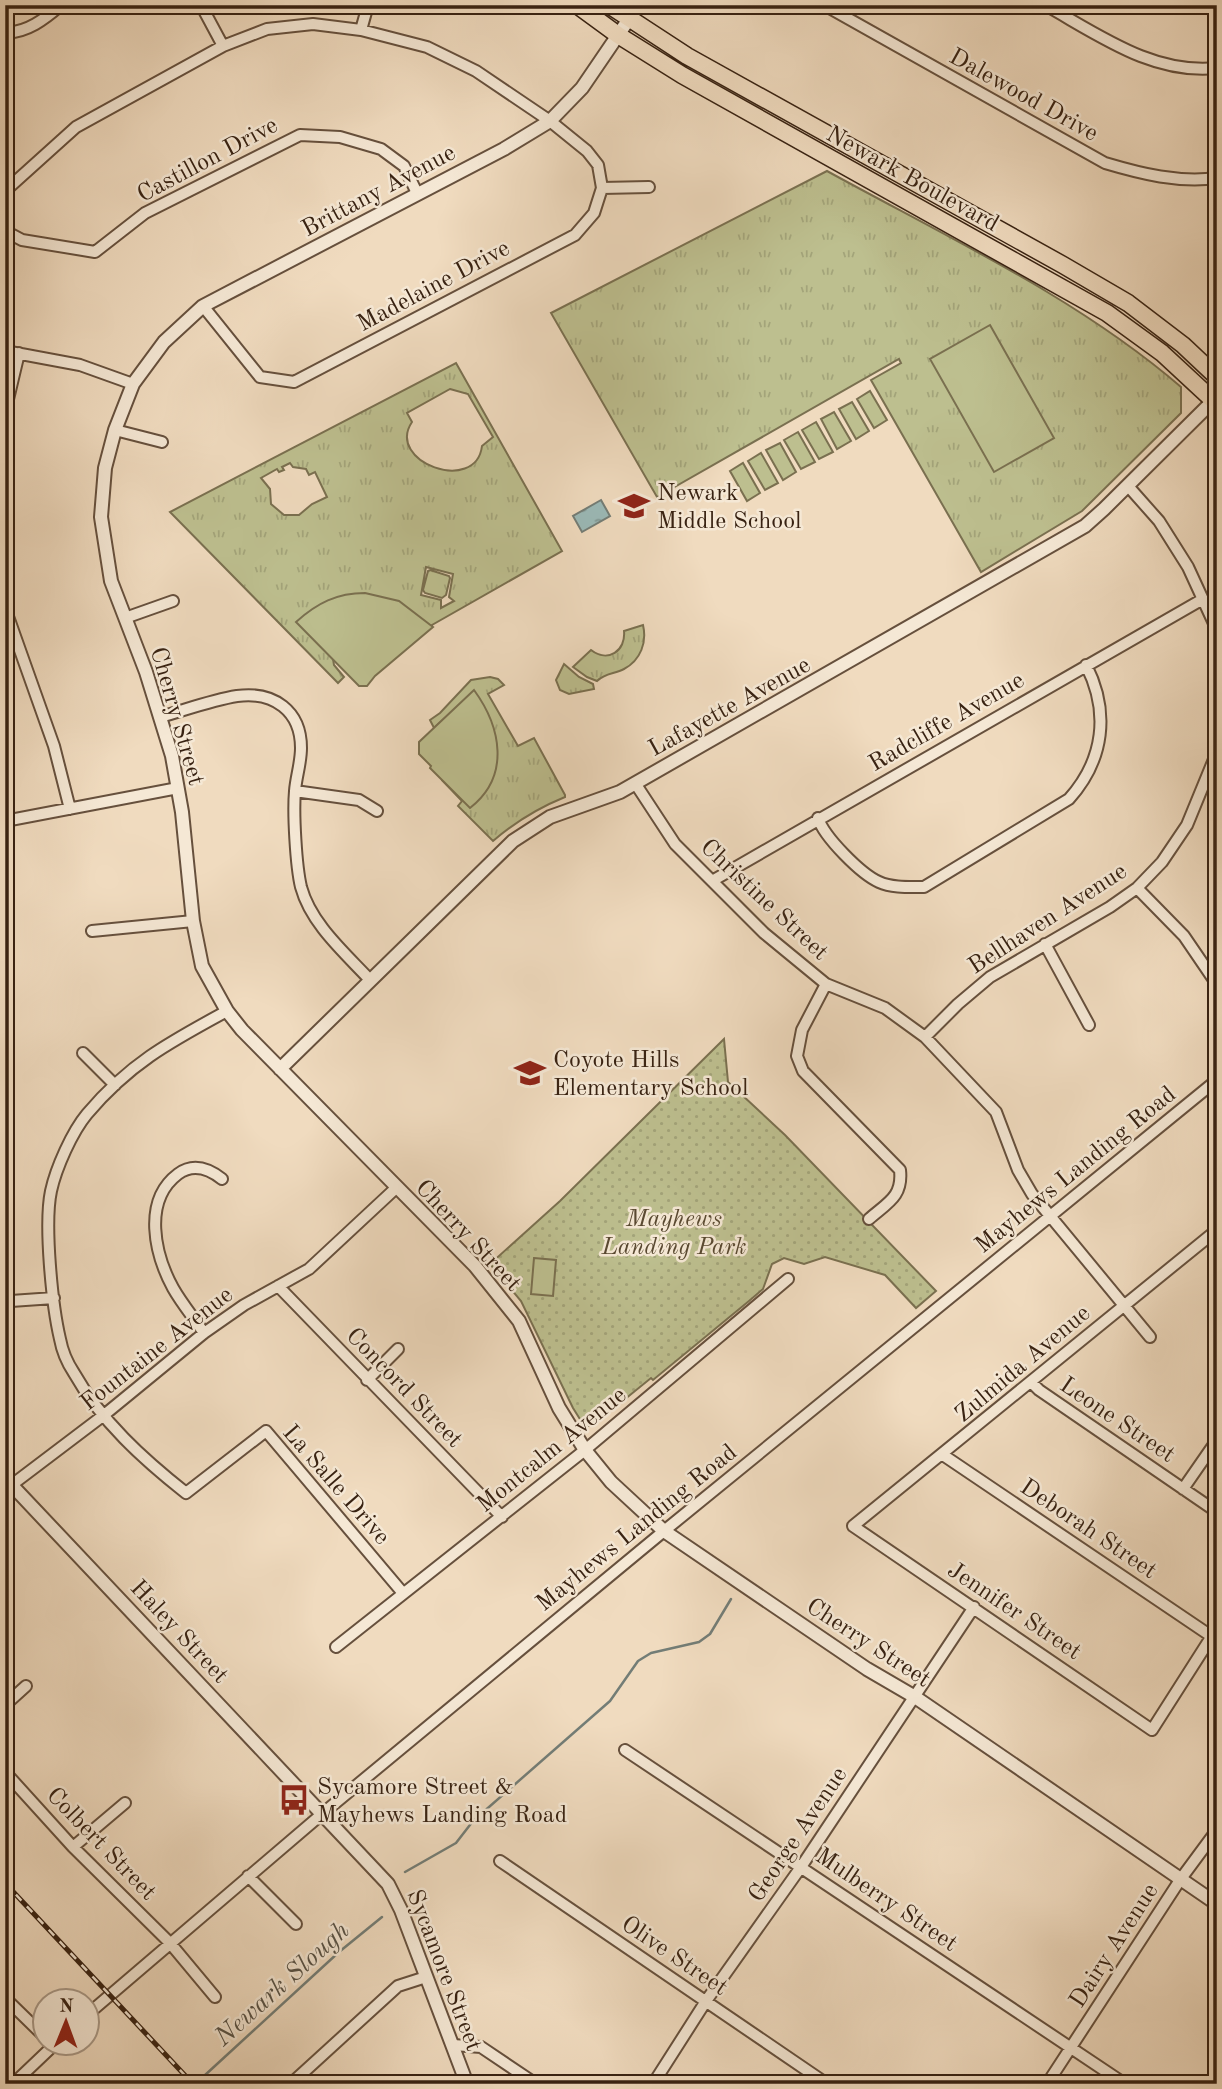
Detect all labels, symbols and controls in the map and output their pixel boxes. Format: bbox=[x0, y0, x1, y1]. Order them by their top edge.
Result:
street label: Dalewood Drive bbox=[944, 45, 1102, 147]
street label: Castillon Drive bbox=[134, 114, 282, 208]
street label: Newark Boulevard bbox=[822, 122, 1002, 237]
street label: Brittany Avenue bbox=[298, 141, 460, 242]
street label: Madelaine Drive bbox=[354, 237, 514, 337]
place label: Newark Middle School bbox=[657, 482, 802, 534]
school or university icon: Newark Middle School bbox=[617, 489, 651, 523]
street label: Cherry Street bbox=[145, 645, 207, 789]
street label: Lafayette Avenue bbox=[645, 653, 815, 762]
street label: Radcliffe Avenue bbox=[865, 669, 1029, 777]
street label: Christine Street bbox=[695, 835, 832, 966]
street label: Bellhaven Avenue bbox=[965, 860, 1131, 980]
place label: Coyote Hills Elementary School bbox=[553, 1049, 748, 1101]
school or university icon: Coyote Hills Elementary School bbox=[513, 1056, 547, 1090]
street label: Mayhews Landing Road bbox=[971, 1083, 1181, 1259]
street label: Cherry Street bbox=[410, 1176, 525, 1297]
park label: Mayhews Landing Park bbox=[600, 1208, 747, 1260]
street label: Fountaine Avenue bbox=[77, 1283, 238, 1416]
street label: Zulmida Avenue bbox=[951, 1301, 1095, 1428]
street label: Concord Street bbox=[341, 1324, 466, 1453]
street label: Leone Street bbox=[1055, 1373, 1179, 1468]
street label: Montcalm Avenue bbox=[473, 1383, 631, 1518]
street label: La Salle Drive bbox=[277, 1421, 394, 1550]
street label: Mayhews Landing Road bbox=[532, 1441, 742, 1617]
street label: Deborah Street bbox=[1015, 1475, 1161, 1584]
street label: Jennifer Street bbox=[943, 1558, 1085, 1665]
street label: Haley Street bbox=[125, 1576, 232, 1689]
street label: Cherry Street bbox=[801, 1595, 934, 1693]
street label: George Avenue bbox=[745, 1763, 853, 1907]
place label: Sycamore Street & Mayhews Landing Road bbox=[317, 1776, 567, 1828]
street label: Colbert Street bbox=[41, 1783, 160, 1905]
bus stop icon: Sycamore Street & Mayhews Landing Road bbox=[277, 1783, 311, 1817]
street label: Mulberry Street bbox=[811, 1844, 961, 1957]
street label: Dairy Avenue bbox=[1066, 1880, 1164, 2012]
street label: Sycamore Street bbox=[401, 1887, 485, 2055]
street label: Olive Street bbox=[616, 1912, 731, 2001]
water label: Newark Slough bbox=[209, 1918, 355, 2052]
north arrow bbox=[32, 1988, 102, 2058]
text: N bbox=[59, 1998, 74, 2017]

